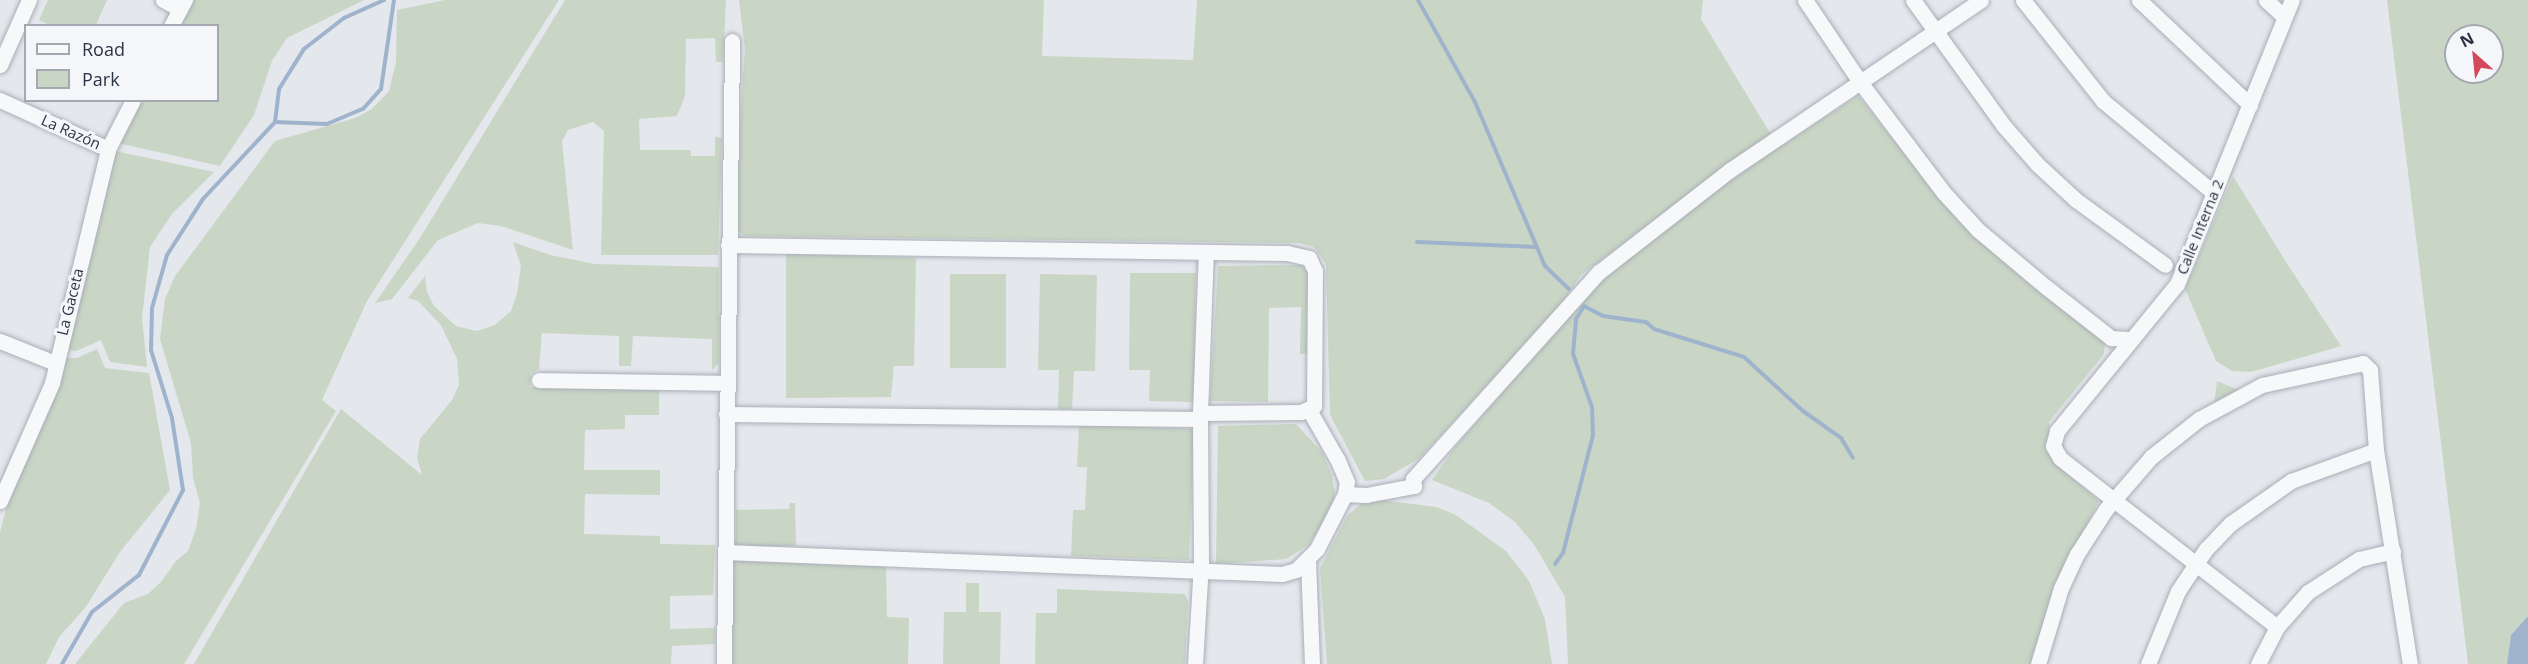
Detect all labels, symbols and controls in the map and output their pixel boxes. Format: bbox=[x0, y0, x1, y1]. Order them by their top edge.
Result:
legend bbox=[24, 24, 219, 102]
north arrow bbox=[2444, 24, 2504, 84]
text: N bbox=[2456, 27, 2478, 53]
text: Road bbox=[82, 37, 125, 61]
text: Park bbox=[82, 67, 120, 91]
street label: La Razón bbox=[39, 111, 103, 153]
street label: Calle Interna 2 bbox=[2173, 177, 2227, 277]
street label: La Gaceta bbox=[53, 267, 87, 337]

